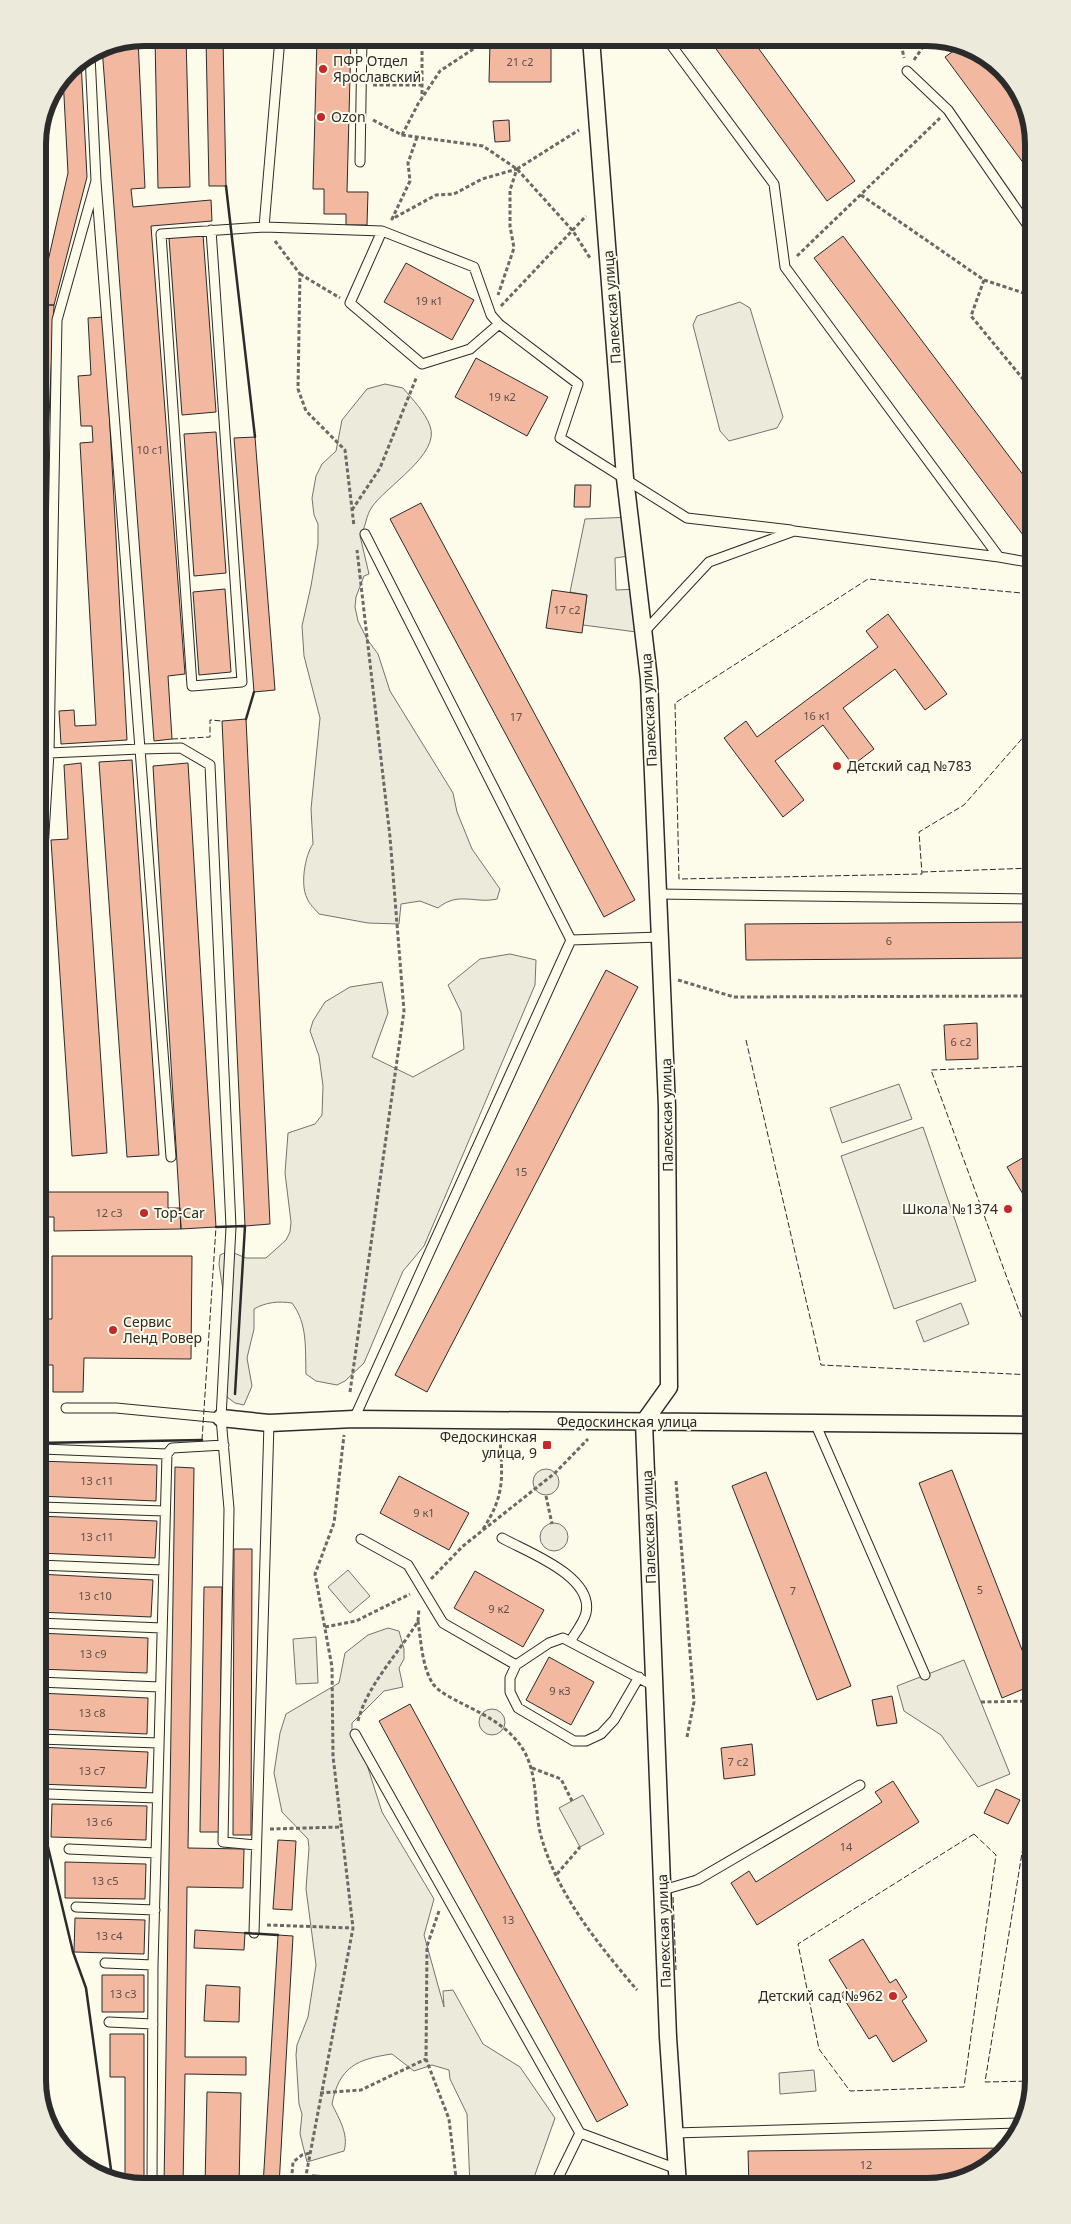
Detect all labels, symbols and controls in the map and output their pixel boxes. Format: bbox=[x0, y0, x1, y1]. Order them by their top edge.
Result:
place label: ПФР Отдел Ярославский bbox=[333, 51, 421, 86]
house number: 21 с2 bbox=[506, 54, 534, 69]
marker: ПФР Отдел Ярославский bbox=[317, 63, 329, 75]
place label: Ozon bbox=[331, 107, 366, 126]
marker: Ozon bbox=[315, 111, 327, 123]
street label: Палехская улица bbox=[598, 250, 625, 364]
house number: 19 к1 bbox=[415, 293, 443, 308]
house number: 19 к2 bbox=[488, 389, 516, 404]
house number: 10 с1 bbox=[136, 442, 164, 457]
house number: 17 с2 bbox=[553, 602, 581, 617]
street label: Палехская улица bbox=[636, 653, 661, 767]
house number: 16 к1 bbox=[803, 708, 831, 723]
house number: 17 bbox=[510, 709, 522, 724]
place label: Детский сад №783 bbox=[847, 756, 972, 775]
marker: Детский сад №783 bbox=[831, 760, 843, 772]
house number: 6 bbox=[886, 933, 892, 948]
house number: 6 с2 bbox=[951, 1034, 971, 1049]
street label: Палехская улица bbox=[656, 1058, 677, 1172]
house number: 15 bbox=[515, 1164, 527, 1179]
place label: Школа №1374 bbox=[902, 1199, 998, 1218]
place label: Top-Car bbox=[154, 1203, 205, 1222]
marker: Школа №1374 bbox=[1002, 1203, 1014, 1215]
house number: 12 с3 bbox=[95, 1205, 123, 1220]
marker: Top-Car bbox=[138, 1207, 150, 1219]
place label: Сервис Ленд Ровер bbox=[123, 1312, 202, 1347]
marker: Сервис Ленд Ровер bbox=[107, 1324, 119, 1336]
street label: Федоскинская улица bbox=[557, 1412, 697, 1431]
place label: Федоскинская улица, 9 bbox=[440, 1427, 537, 1462]
marker: Федоскинская улица, 9 bbox=[541, 1439, 553, 1451]
street label: Палехская улица bbox=[637, 1470, 660, 1584]
house number: 13 с11 bbox=[80, 1473, 114, 1488]
house number: 9 к1 bbox=[413, 1505, 435, 1520]
house number: 13 с11 bbox=[80, 1529, 114, 1544]
house number: 5 bbox=[977, 1582, 983, 1597]
house number: 7 bbox=[790, 1583, 796, 1598]
house number: 13 с10 bbox=[78, 1588, 112, 1603]
house number: 9 к2 bbox=[488, 1601, 510, 1616]
house number: 13 с9 bbox=[79, 1646, 107, 1661]
house number: 9 к3 bbox=[549, 1683, 571, 1698]
house number: 13 с8 bbox=[78, 1705, 106, 1720]
house number: 7 с2 bbox=[728, 1754, 748, 1769]
house number: 13 с7 bbox=[78, 1763, 106, 1778]
house number: 13 с6 bbox=[85, 1814, 113, 1829]
house number: 14 bbox=[840, 1839, 853, 1854]
house number: 13 с5 bbox=[91, 1873, 119, 1888]
street label: Палехская улица bbox=[652, 1874, 675, 1988]
house number: 13 bbox=[502, 1912, 514, 1927]
house number: 13 с4 bbox=[95, 1928, 123, 1943]
house number: 13 с3 bbox=[109, 1986, 137, 2001]
place label: Детский сад №962 bbox=[758, 1986, 883, 2005]
marker: Детский сад №962 bbox=[887, 1990, 899, 2002]
house number: 12 bbox=[860, 2157, 872, 2172]

